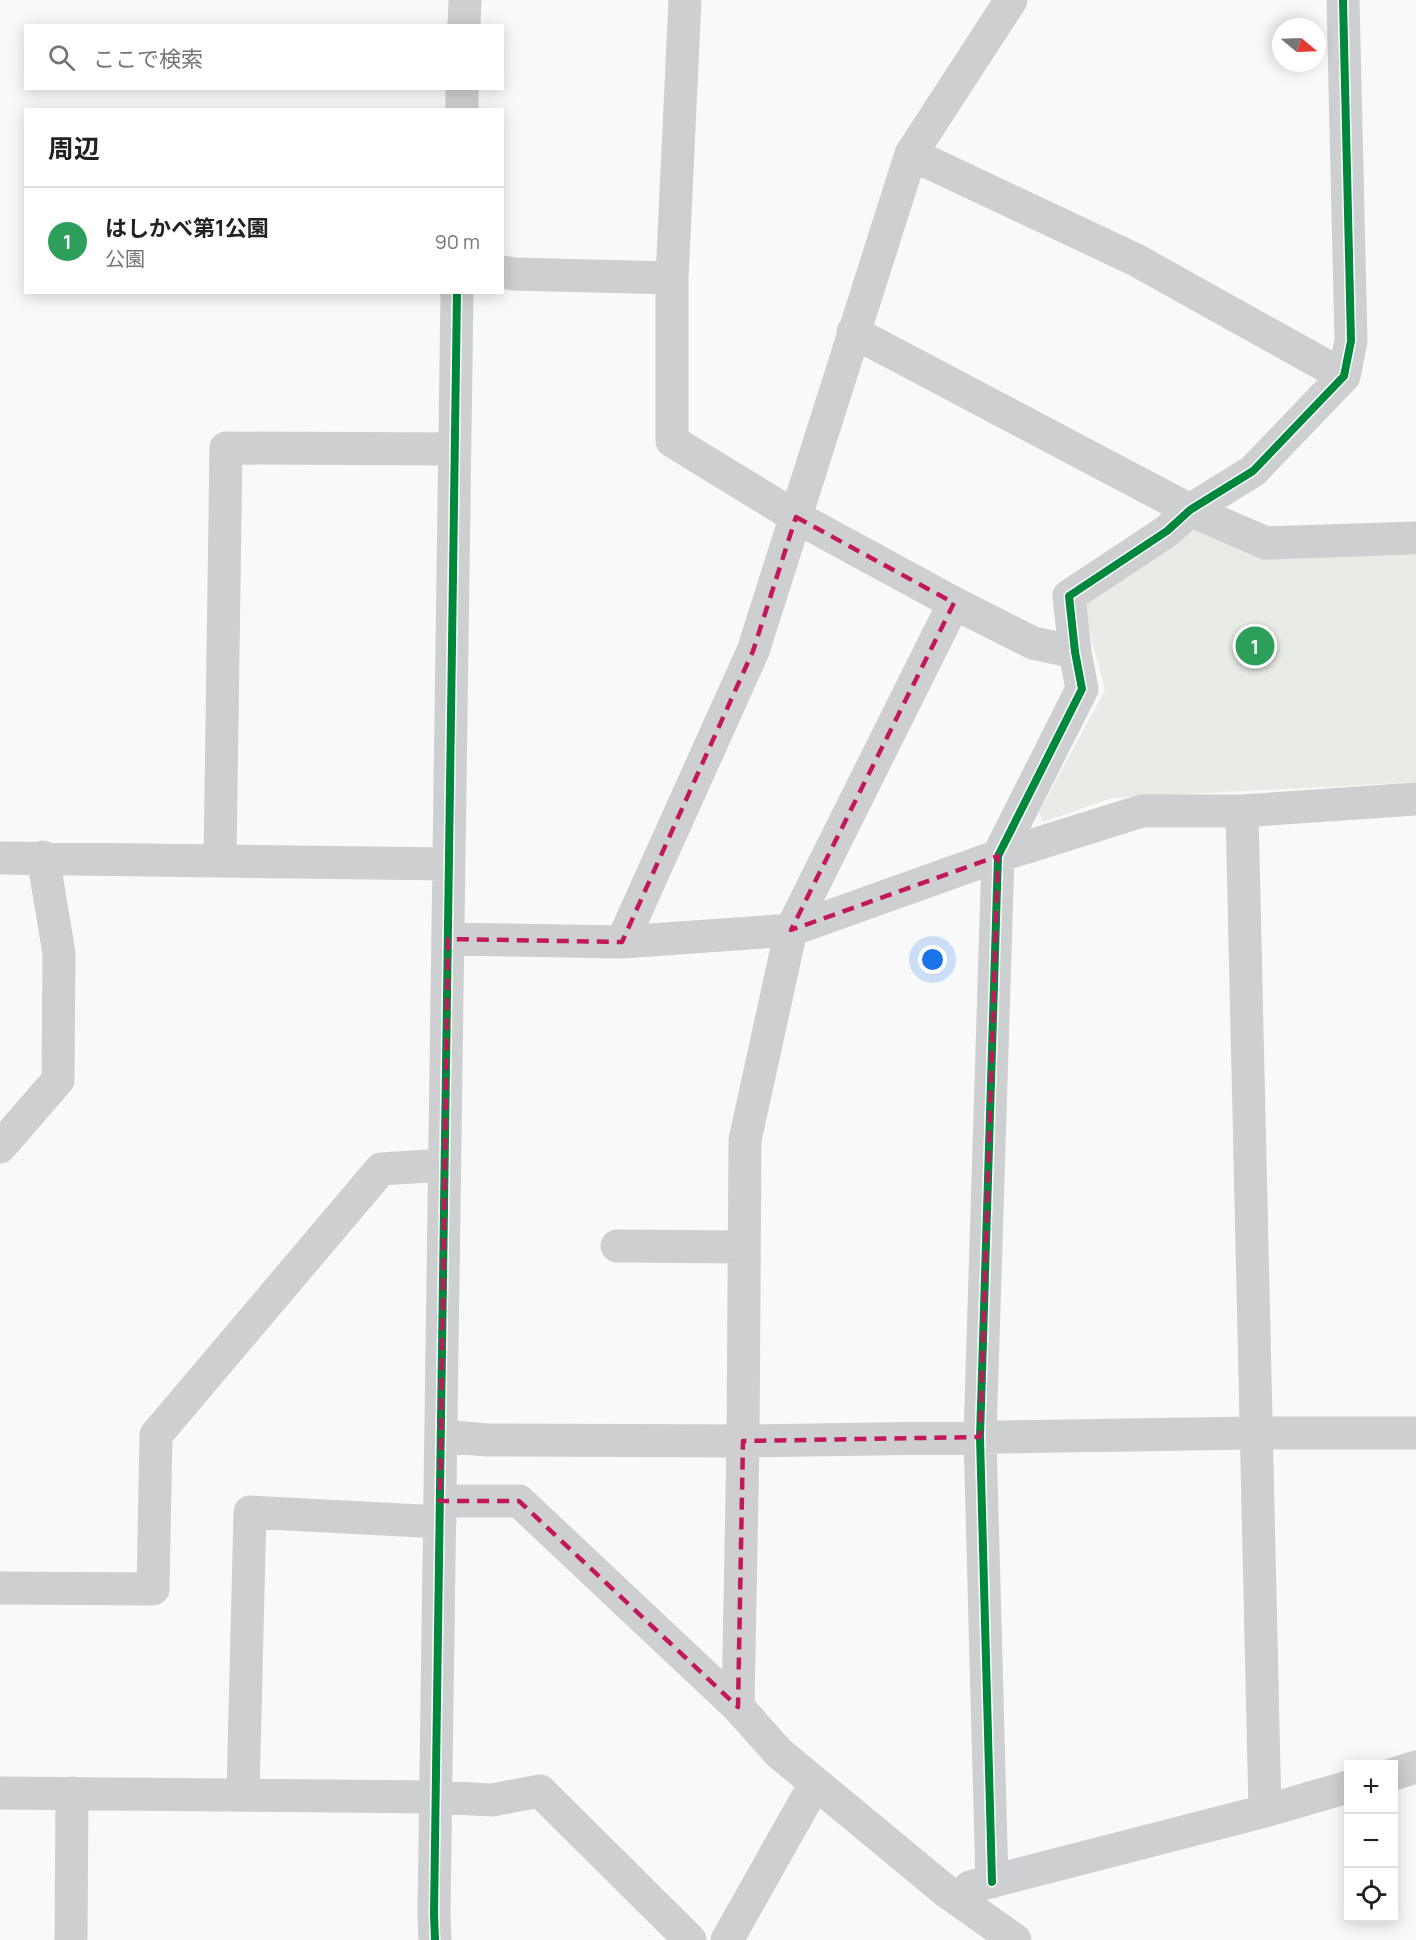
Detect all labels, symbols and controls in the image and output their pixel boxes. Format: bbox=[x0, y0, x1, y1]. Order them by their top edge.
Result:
north arrow bbox=[1272, 18, 1326, 72]
search box bbox=[24, 24, 504, 90]
icon: search bbox=[45, 41, 78, 74]
text: ここで検索 bbox=[93, 44, 203, 74]
text: 周辺 bbox=[48, 130, 100, 166]
text: はしかべ第1公園 bbox=[105, 213, 269, 243]
text: 1 bbox=[63, 228, 72, 255]
text: 90 m bbox=[434, 228, 480, 255]
text: 公園 bbox=[105, 245, 145, 272]
pin: 1 bbox=[1236, 624, 1274, 668]
your location bbox=[918, 945, 947, 974]
map controls bbox=[1344, 1760, 1398, 1922]
button: + bbox=[1344, 1760, 1398, 1814]
button: − bbox=[1344, 1814, 1398, 1868]
button: locate bbox=[1344, 1868, 1398, 1922]

